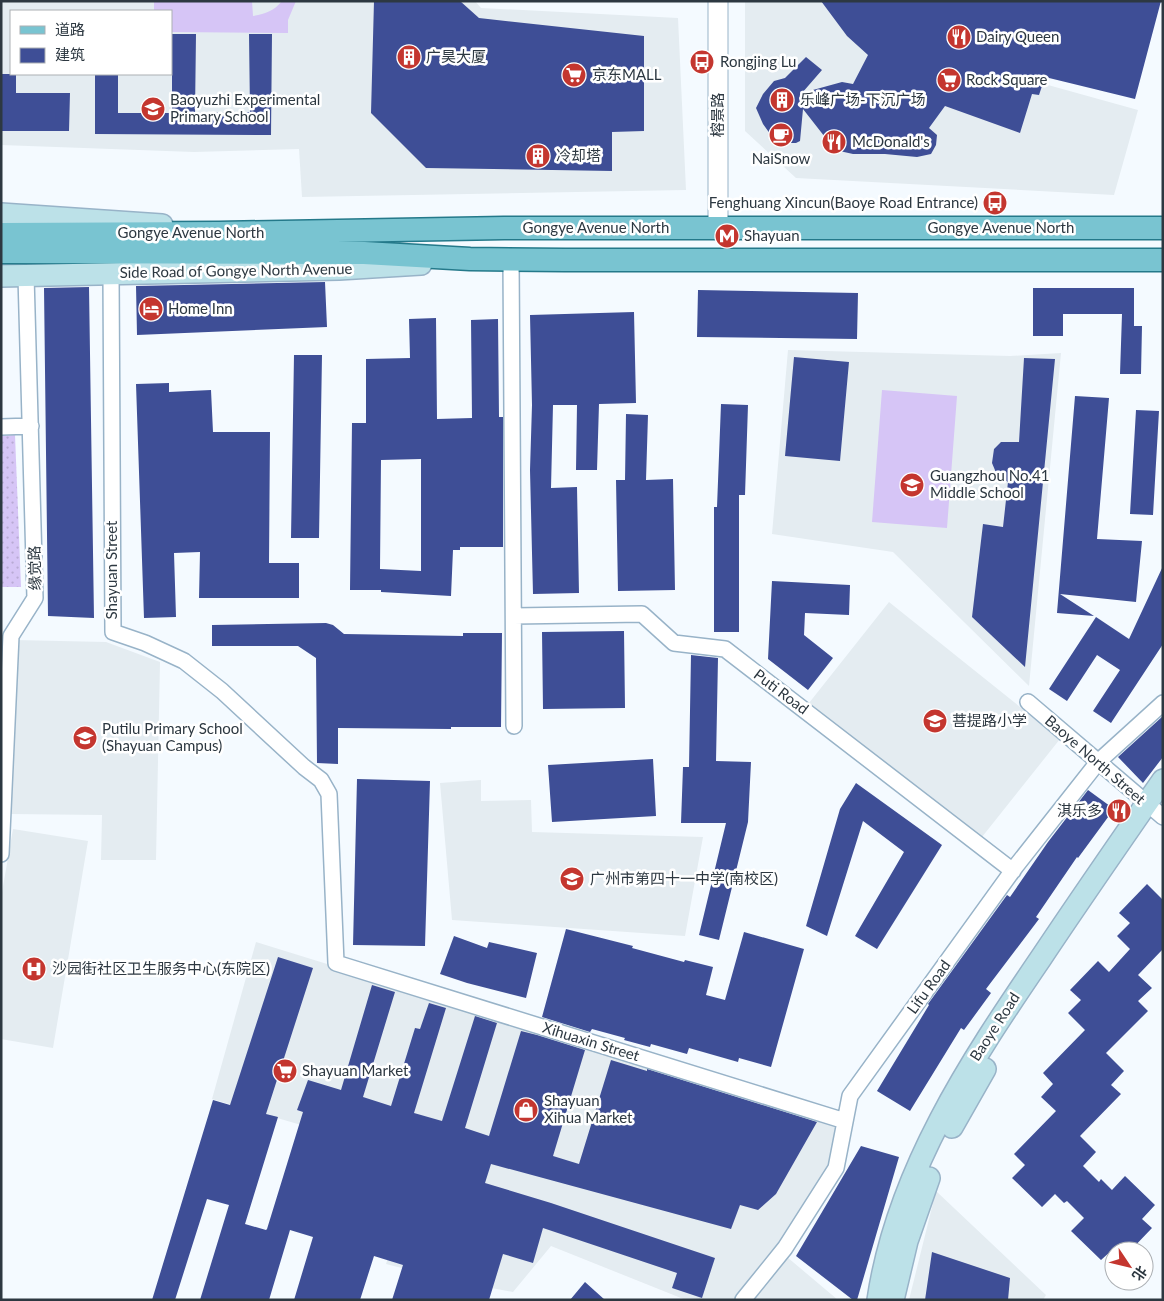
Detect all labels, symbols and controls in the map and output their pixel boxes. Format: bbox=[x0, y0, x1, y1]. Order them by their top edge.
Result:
legend bbox=[10, 10, 172, 75]
text: 道路 bbox=[55, 20, 85, 38]
restaurant icon: Dairy Queen bbox=[946, 24, 972, 50]
place label: Dairy Queen bbox=[976, 27, 1059, 45]
building icon: 广昊大厦 bbox=[396, 44, 422, 70]
text: 建筑 bbox=[55, 45, 85, 63]
place label: 广昊大厦 bbox=[426, 47, 486, 65]
bus stop icon: Rongjing Lu bbox=[689, 49, 715, 75]
place label: Rongjing Lu bbox=[720, 52, 796, 70]
supermarket icon: 京东MALL bbox=[561, 62, 587, 88]
place label: 京东MALL bbox=[592, 65, 662, 83]
supermarket icon: Rock Square bbox=[936, 67, 962, 93]
place label: Rock Square bbox=[966, 70, 1047, 88]
building icon: 乐峰广场-下沉广场 bbox=[769, 87, 795, 113]
place label: Baoyuzhi Experimental Primary School bbox=[170, 90, 320, 125]
place label: 乐峰广场-下沉广场 bbox=[800, 90, 926, 108]
street label: 榕景路 bbox=[708, 92, 726, 138]
school or university icon: Baoyuzhi Experimental Primary School bbox=[140, 96, 166, 122]
cafe icon: NaiSnow bbox=[768, 122, 794, 148]
restaurant icon: McDonald's bbox=[821, 129, 847, 155]
place label: McDonald's bbox=[852, 132, 930, 150]
building icon: 冷却塔 bbox=[525, 143, 551, 169]
place label: 冷却塔 bbox=[556, 146, 601, 164]
place label: NaiSnow bbox=[752, 149, 811, 167]
bus stop icon: Fenghuang Xincun(Baoye Road Entrance) bbox=[982, 190, 1008, 216]
place label: Fenghuang Xincun(Baoye Road Entrance) bbox=[709, 193, 978, 211]
street label: Gongye Avenue North bbox=[523, 218, 669, 236]
street label: Gongye Avenue North bbox=[928, 218, 1074, 236]
street label: Gongye Avenue North bbox=[118, 223, 264, 241]
metro station icon: Shayuan bbox=[714, 223, 740, 249]
place label: Shayuan bbox=[744, 226, 800, 244]
street label: Side Road of Gongye North Avenue bbox=[119, 259, 353, 281]
hotel icon: Home Inn bbox=[138, 296, 164, 322]
place label: Home Inn bbox=[168, 299, 233, 317]
place label: Guangzhou No.41 Middle School bbox=[930, 466, 1049, 501]
school or university icon: Guangzhou No.41 Middle School bbox=[899, 472, 925, 498]
street label: Shayuan Street bbox=[102, 520, 120, 619]
street label: 缘觉路 bbox=[25, 545, 43, 591]
street label: Puti Road bbox=[751, 665, 812, 718]
school or university icon: 菩提路小学 bbox=[922, 708, 948, 734]
place label: 菩提路小学 bbox=[952, 711, 1027, 729]
street label: Baoye North Street bbox=[1042, 711, 1150, 808]
place label: Putilu Primary School (Shayuan Campus) bbox=[102, 719, 243, 754]
school or university icon: Putilu Primary School (Shayuan Campus) bbox=[72, 725, 98, 751]
restaurant icon: 淇乐多 bbox=[1106, 798, 1132, 824]
place label: 淇乐多 bbox=[1057, 801, 1102, 819]
school or university icon: 广州市第四十一中学(南校区) bbox=[559, 866, 585, 892]
place label: 广州市第四十一中学(南校区) bbox=[590, 869, 778, 887]
hospital icon: 沙园街社区卫生服务中心(东院区) bbox=[21, 956, 47, 982]
street label: Lifu Road bbox=[903, 956, 954, 1017]
place label: 沙园街社区卫生服务中心(东院区) bbox=[52, 959, 270, 977]
street label: Baoye Road bbox=[965, 989, 1023, 1064]
street label: Xihuaxin Street bbox=[541, 1018, 642, 1064]
supermarket icon: Shayuan Market bbox=[272, 1058, 298, 1084]
place label: Shayuan Market bbox=[302, 1061, 409, 1079]
place label: Shayuan Xihua Market bbox=[544, 1091, 633, 1126]
shop icon: Shayuan Xihua Market bbox=[513, 1097, 539, 1123]
north arrow bbox=[1104, 1241, 1154, 1291]
text: 北 bbox=[1129, 1263, 1151, 1284]

